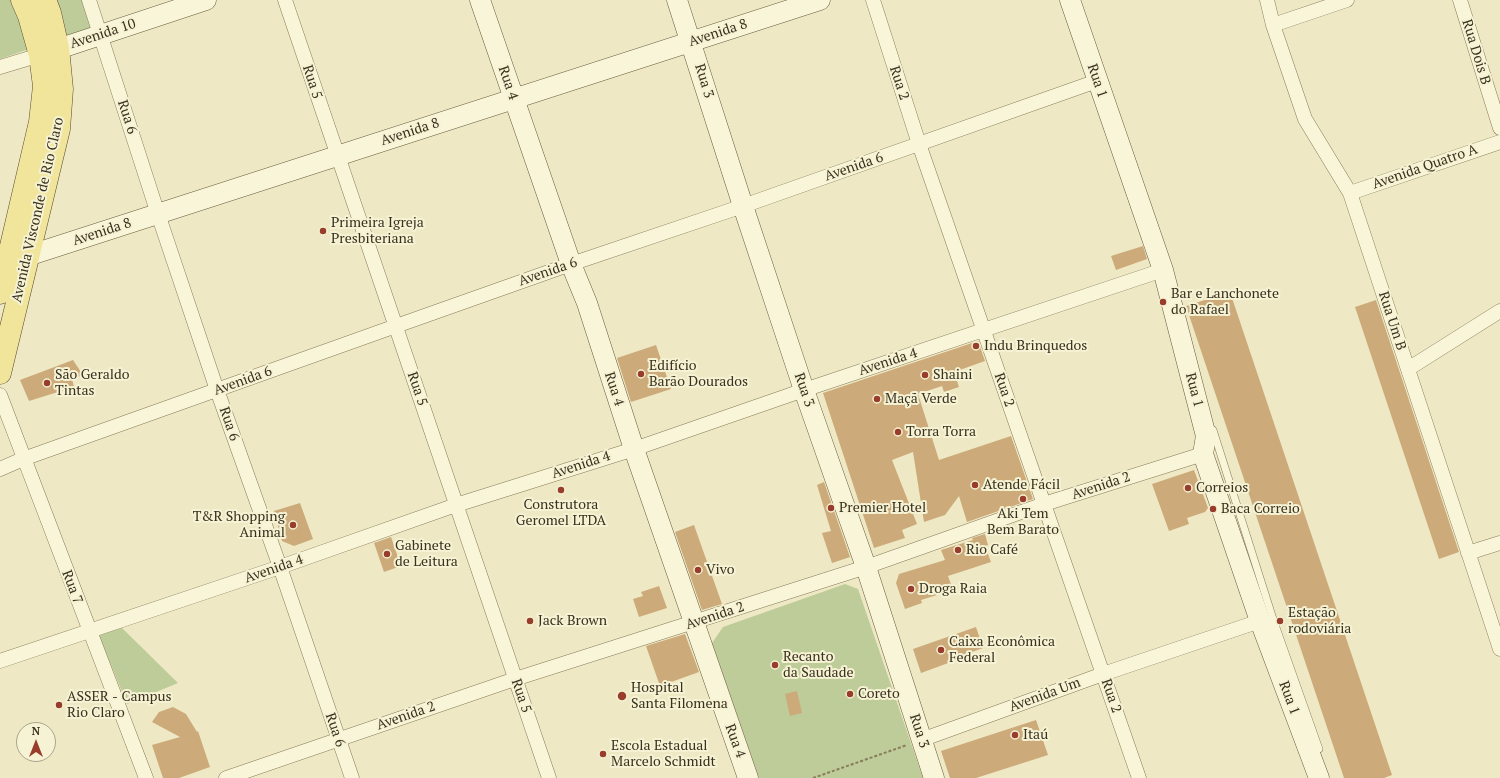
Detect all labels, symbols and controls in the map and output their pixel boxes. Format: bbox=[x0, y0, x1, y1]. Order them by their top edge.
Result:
street label: Avenida 10 bbox=[68, 15, 138, 53]
street label: Avenida 8 bbox=[687, 16, 749, 50]
street label: Rua Dois B bbox=[1458, 17, 1494, 87]
street label: Rua 3 bbox=[691, 62, 717, 100]
street label: Rua 1 bbox=[1083, 62, 1111, 100]
street label: Rua 5 bbox=[299, 63, 325, 101]
street label: Rua 4 bbox=[494, 64, 522, 102]
street label: Rua 2 bbox=[886, 64, 912, 102]
street label: Rua 6 bbox=[114, 98, 140, 136]
street label: Avenida 8 bbox=[379, 115, 441, 149]
street label: Avenida Visconde de Rio Claro bbox=[8, 116, 68, 304]
street label: Avenida Quatro A bbox=[1370, 141, 1480, 193]
street label: Avenida 6 bbox=[823, 149, 885, 185]
street label: Avenida 8 bbox=[71, 215, 133, 249]
place label: Primeira Igreja Presbiteriana bbox=[331, 215, 424, 248]
marker: Primeira Igreja Presbiteriana bbox=[318, 226, 328, 236]
street label: Avenida 6 bbox=[517, 254, 579, 290]
place label: Bar e Lanchonete do Rafael bbox=[1171, 286, 1279, 318]
street label: Rua Um B bbox=[1375, 289, 1409, 353]
marker: Bar e Lanchonete do Rafael bbox=[1158, 297, 1168, 307]
place label: Indu Brinquedos bbox=[984, 338, 1087, 354]
marker: Indu Brinquedos bbox=[971, 341, 981, 351]
street label: Avenida 4 bbox=[857, 345, 919, 379]
place label: Edifício Barão Dourados bbox=[649, 358, 748, 390]
street label: Avenida 6 bbox=[212, 363, 274, 399]
place label: São Geraldo Tintas bbox=[55, 367, 130, 400]
place label: Shaini bbox=[933, 367, 973, 383]
marker: Edifício Barão Dourados bbox=[636, 369, 646, 379]
street label: Rua 5 bbox=[403, 370, 431, 408]
street label: Rua 4 bbox=[601, 370, 627, 408]
marker: Shaini bbox=[920, 370, 930, 380]
street label: Rua 3 bbox=[790, 371, 818, 409]
street label: Rua 2 bbox=[990, 371, 1018, 409]
street label: Rua 1 bbox=[1181, 371, 1207, 409]
marker: São Geraldo Tintas bbox=[42, 378, 52, 388]
place label: Maçã Verde bbox=[885, 391, 957, 407]
marker: Maçã Verde bbox=[872, 394, 882, 404]
street label: Rua 6 bbox=[215, 405, 243, 443]
place label: Torra Torra bbox=[906, 424, 976, 440]
marker: Torra Torra bbox=[893, 427, 903, 437]
street label: Avenida 4 bbox=[550, 448, 612, 482]
street label: Avenida 2 bbox=[1070, 469, 1132, 503]
place label: Atende Fácil bbox=[983, 477, 1060, 493]
marker: Atende Fácil bbox=[970, 480, 980, 490]
place label: Correios bbox=[1196, 480, 1248, 496]
marker: Correios bbox=[1183, 483, 1193, 493]
marker: Construtora Geromel LTDA bbox=[556, 485, 566, 495]
marker: Aki Tem Bem Barato bbox=[1018, 494, 1028, 504]
place label: Construtora Geromel LTDA bbox=[516, 497, 606, 530]
place label: Premier Hotel bbox=[839, 500, 926, 516]
place label: Baca Correio bbox=[1221, 501, 1300, 517]
marker: Premier Hotel bbox=[826, 503, 836, 513]
marker: Baca Correio bbox=[1208, 504, 1218, 514]
place label: Aki Tem Bem Barato bbox=[987, 506, 1059, 538]
place label: T&R Shopping Animal bbox=[193, 509, 285, 542]
marker: T&R Shopping Animal bbox=[288, 520, 298, 530]
place label: Gabinete de Leitura bbox=[395, 538, 458, 570]
place label: Rio Café bbox=[966, 542, 1018, 558]
marker: Rio Café bbox=[953, 545, 963, 555]
marker: Gabinete de Leitura bbox=[382, 549, 392, 559]
street label: Avenida 4 bbox=[243, 551, 305, 587]
place label: Vivo bbox=[706, 562, 734, 578]
marker: Vivo bbox=[693, 565, 703, 575]
street label: Rua 7 bbox=[58, 568, 86, 606]
place label: Droga Raia bbox=[919, 581, 987, 597]
marker: Droga Raia bbox=[906, 584, 916, 594]
street label: Avenida 2 bbox=[684, 599, 746, 633]
place label: Estação rodoviária bbox=[1288, 605, 1351, 638]
place label: Jack Brown bbox=[538, 613, 607, 629]
marker: Jack Brown bbox=[525, 616, 535, 626]
marker: Estação rodoviária bbox=[1275, 616, 1285, 626]
place label: Caixa Econômica Federal bbox=[949, 634, 1055, 666]
marker: Caixa Econômica Federal bbox=[936, 645, 946, 655]
place label: Recanto da Saudade bbox=[783, 649, 854, 682]
marker: Recanto da Saudade bbox=[770, 660, 780, 670]
street label: Avenida Um bbox=[1007, 674, 1083, 716]
street label: Rua 5 bbox=[507, 677, 535, 715]
street label: Rua 2 bbox=[1097, 677, 1125, 715]
street label: Rua 1 bbox=[1275, 679, 1303, 717]
place label: Hospital Santa Filomena bbox=[631, 680, 728, 712]
place label: Coreto bbox=[858, 686, 900, 702]
place label: ASSER - Campus Rio Claro bbox=[67, 689, 172, 722]
marker: Coreto bbox=[845, 689, 855, 699]
marker: Hospital Santa Filomena bbox=[616, 690, 628, 702]
street label: Avenida 2 bbox=[375, 698, 437, 734]
marker: ASSER - Campus Rio Claro bbox=[54, 700, 64, 710]
street label: Rua 6 bbox=[321, 711, 349, 749]
street label: Rua 3 bbox=[906, 712, 932, 750]
north arrow bbox=[16, 722, 56, 762]
street label: Rua 4 bbox=[721, 722, 749, 760]
text: N bbox=[32, 724, 40, 738]
place label: Itaú bbox=[1023, 727, 1048, 743]
marker: Itaú bbox=[1010, 730, 1020, 740]
place label: Escola Estadual Marcelo Schmidt bbox=[611, 738, 716, 770]
marker: Escola Estadual Marcelo Schmidt bbox=[598, 749, 608, 759]

